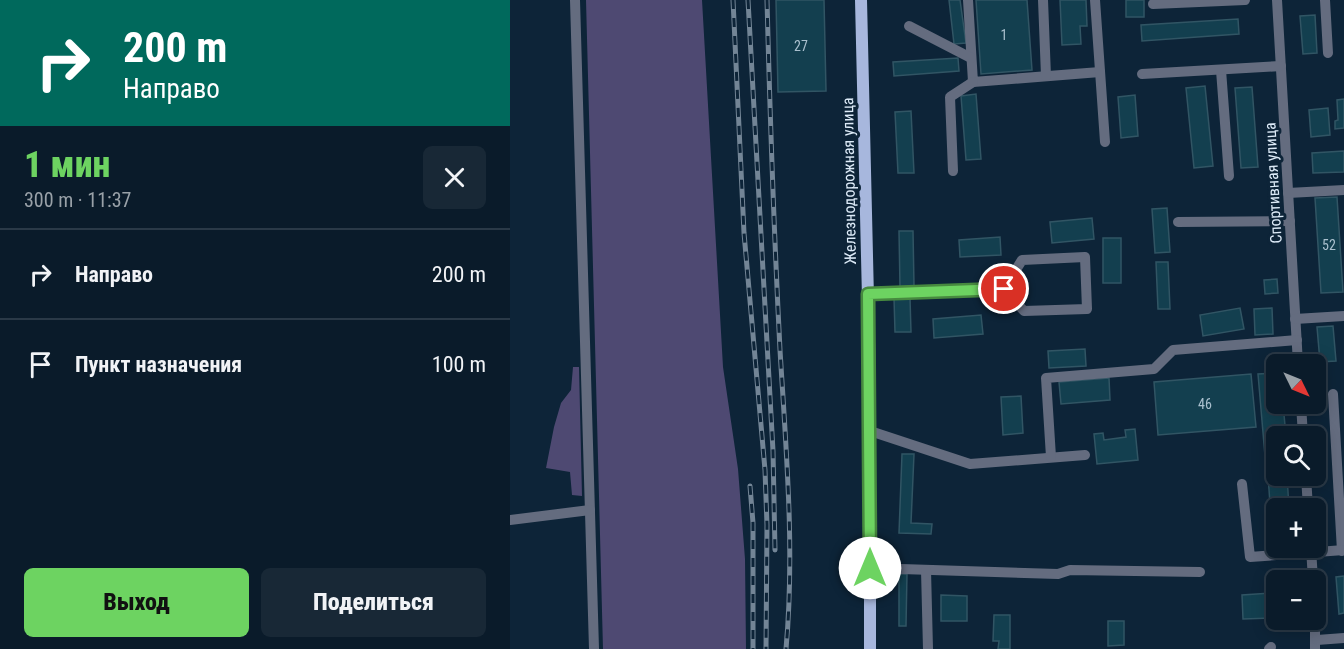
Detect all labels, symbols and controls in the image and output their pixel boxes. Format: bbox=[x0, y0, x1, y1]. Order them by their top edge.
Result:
text: 200 m bbox=[123, 23, 228, 72]
icon: right bbox=[24, 24, 102, 102]
house number: 1 bbox=[1001, 27, 1007, 43]
house number: 27 bbox=[794, 38, 808, 54]
text: Направо bbox=[123, 73, 220, 105]
street label: Железнодорожная улица bbox=[838, 97, 860, 265]
street label: Спортивная улица bbox=[1260, 122, 1286, 244]
text: 1 мин bbox=[24, 144, 110, 186]
button: close bbox=[423, 146, 486, 209]
text: 300 m · 11:37 bbox=[24, 188, 131, 212]
house number: 52 bbox=[1322, 237, 1336, 253]
icon: right bbox=[24, 258, 57, 291]
text: Направо bbox=[75, 262, 153, 287]
text: 200 m bbox=[432, 262, 486, 287]
pin bbox=[978, 263, 1029, 314]
icon: arrive bbox=[987, 272, 1020, 305]
icon: arrive bbox=[24, 348, 57, 381]
text: Пункт назначения bbox=[75, 352, 242, 377]
text: 100 m bbox=[432, 352, 486, 377]
north arrow bbox=[1266, 354, 1326, 414]
map controls bbox=[1266, 354, 1326, 630]
house number: 46 bbox=[1198, 396, 1212, 412]
button: search bbox=[1266, 426, 1326, 486]
button: + bbox=[1266, 498, 1326, 558]
position arrow bbox=[838, 536, 902, 600]
button: Выход bbox=[24, 568, 249, 637]
button: Поделиться bbox=[261, 568, 486, 637]
button: − bbox=[1266, 570, 1326, 630]

